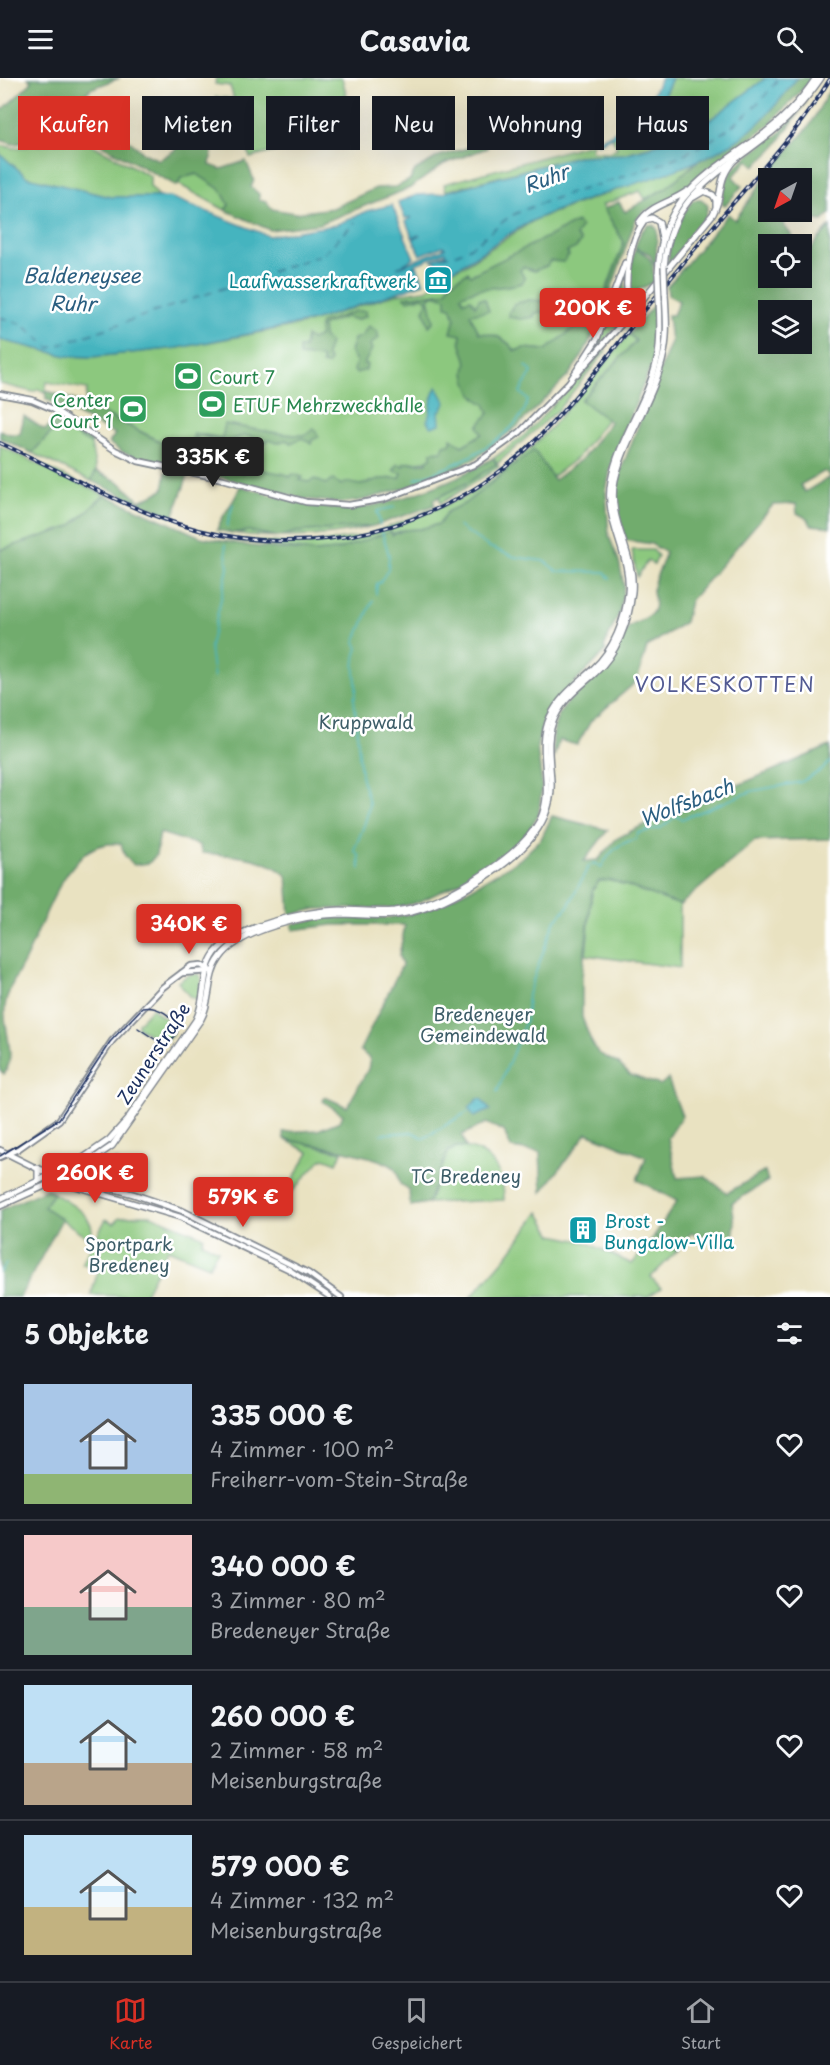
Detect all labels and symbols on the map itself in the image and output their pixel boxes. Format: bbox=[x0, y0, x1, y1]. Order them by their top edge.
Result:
water label: Ruhr bbox=[519, 155, 575, 200]
north arrow bbox=[758, 168, 812, 222]
water label: Baldeneysee bbox=[23, 260, 142, 290]
museum icon: Laufwasserkraftwerk bbox=[422, 264, 454, 296]
place label: Laufwasserkraftwerk bbox=[229, 267, 417, 294]
water label: Ruhr bbox=[50, 288, 99, 318]
pin: 200K € bbox=[544, 288, 642, 339]
sports icon: Court 7 bbox=[172, 360, 204, 392]
place label: Court 7 bbox=[209, 363, 275, 390]
place label: Center Court 1 bbox=[50, 386, 113, 434]
sports icon: ETUF Mehrzweckhalle bbox=[196, 388, 228, 420]
place label: ETUF Mehrzweckhalle bbox=[233, 391, 424, 418]
sports icon: Center Court 1 bbox=[117, 393, 149, 425]
pin: 335K € bbox=[164, 437, 262, 488]
district label: VOLKESKOTTEN bbox=[635, 669, 815, 699]
park label: Kruppwald bbox=[319, 708, 413, 735]
water label: Wolfsbach bbox=[635, 770, 738, 834]
pin: 340K € bbox=[140, 904, 238, 955]
street label: Zeunerstraße bbox=[110, 997, 196, 1109]
park label: Bredeneyer Gemeindewald bbox=[420, 1000, 546, 1048]
pin: 260K € bbox=[46, 1153, 144, 1204]
park label: TC Bredeney bbox=[411, 1162, 521, 1189]
pin: 579K € bbox=[194, 1177, 292, 1228]
place label: Brost - Bungalow-Villa bbox=[604, 1207, 735, 1255]
building icon: Brost - Bungalow-Villa bbox=[567, 1214, 599, 1246]
park label: Sportpark Bredeney bbox=[85, 1230, 173, 1278]

